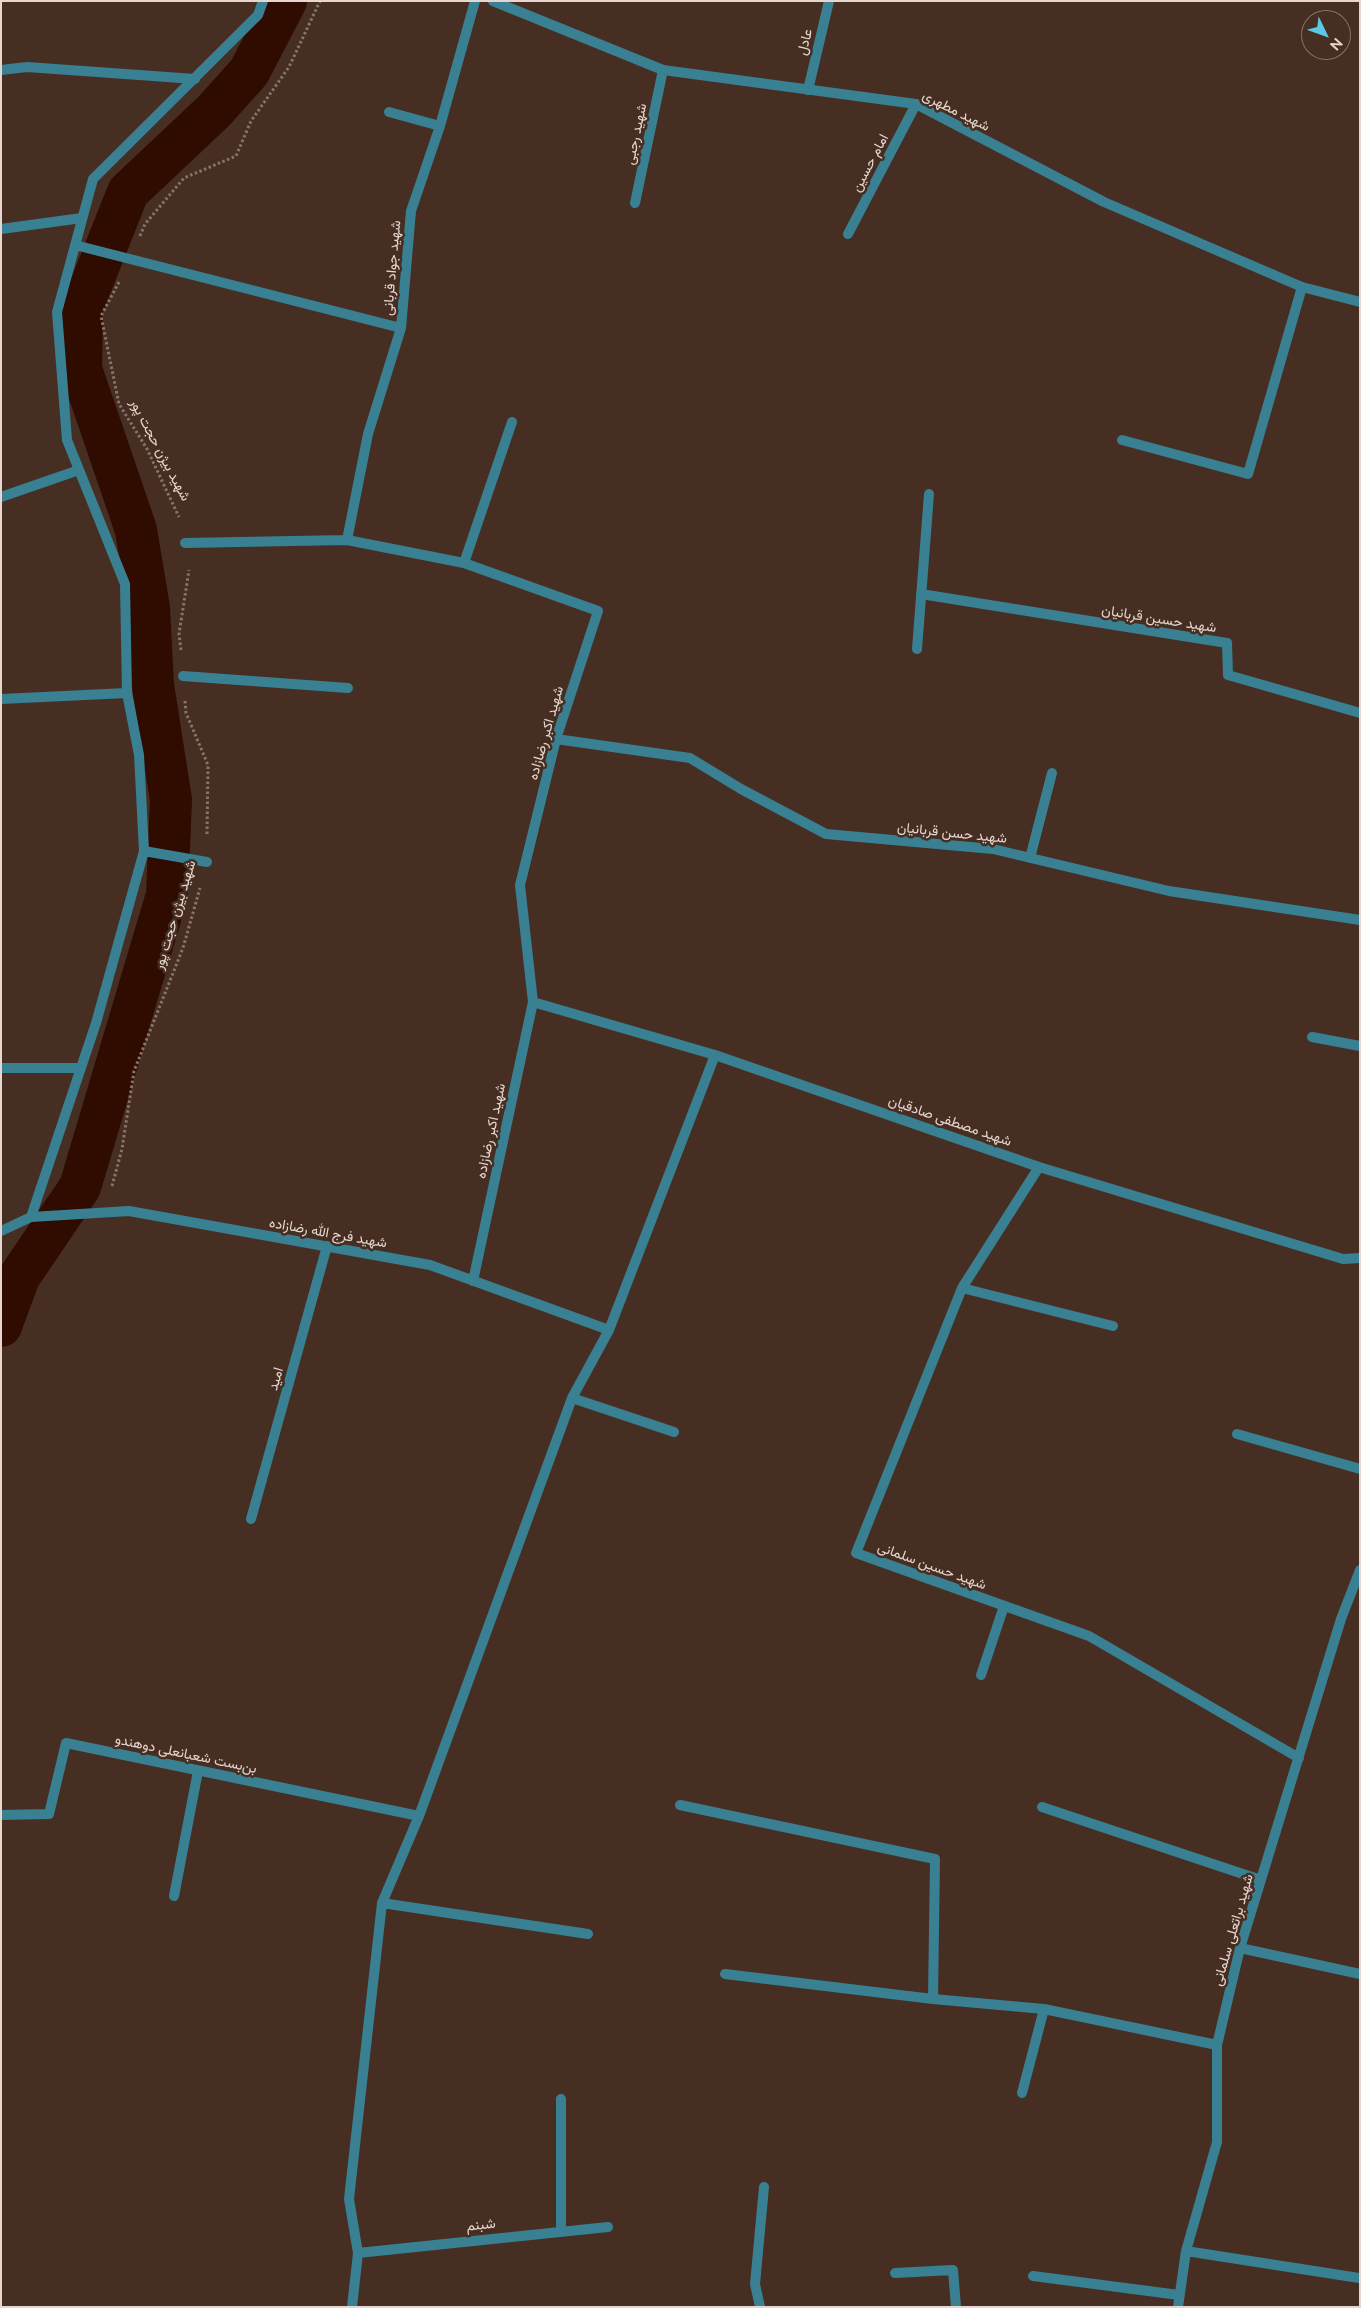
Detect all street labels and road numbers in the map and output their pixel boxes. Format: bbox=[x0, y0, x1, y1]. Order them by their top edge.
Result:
street label: عادل bbox=[794, 27, 816, 57]
street label: شهید مطهری bbox=[920, 87, 992, 135]
street label: شهید رجبی bbox=[621, 102, 651, 166]
street label: امام حسین bbox=[848, 131, 892, 195]
street label: شهید جواد قربانی bbox=[379, 220, 405, 316]
street label: شهید بیژن حجت پور bbox=[126, 396, 194, 504]
street label: شهید حسین قربانیان bbox=[1100, 602, 1218, 636]
street label: شهید اکبر رضازاده bbox=[525, 684, 567, 782]
street label: شهید حسن قربانیان bbox=[896, 819, 1008, 847]
street label: شهید بیژن حجت پور bbox=[150, 858, 200, 972]
street label: شهید اکبر رضازاده bbox=[473, 1082, 509, 1180]
street label: شهید مصطفی صادقیان bbox=[886, 1092, 1014, 1150]
street label: شهید فرج الله رضازاده bbox=[268, 1214, 388, 1252]
street label: امید bbox=[265, 1366, 287, 1392]
street label: شهید حسین سلمانی bbox=[875, 1538, 989, 1594]
street label: بن‌بست شعبانعلی دوهندو bbox=[114, 1731, 258, 1777]
street label: شهید براتعلی سلمانی bbox=[1209, 1872, 1257, 1988]
street label: شبنم bbox=[465, 2215, 497, 2235]

